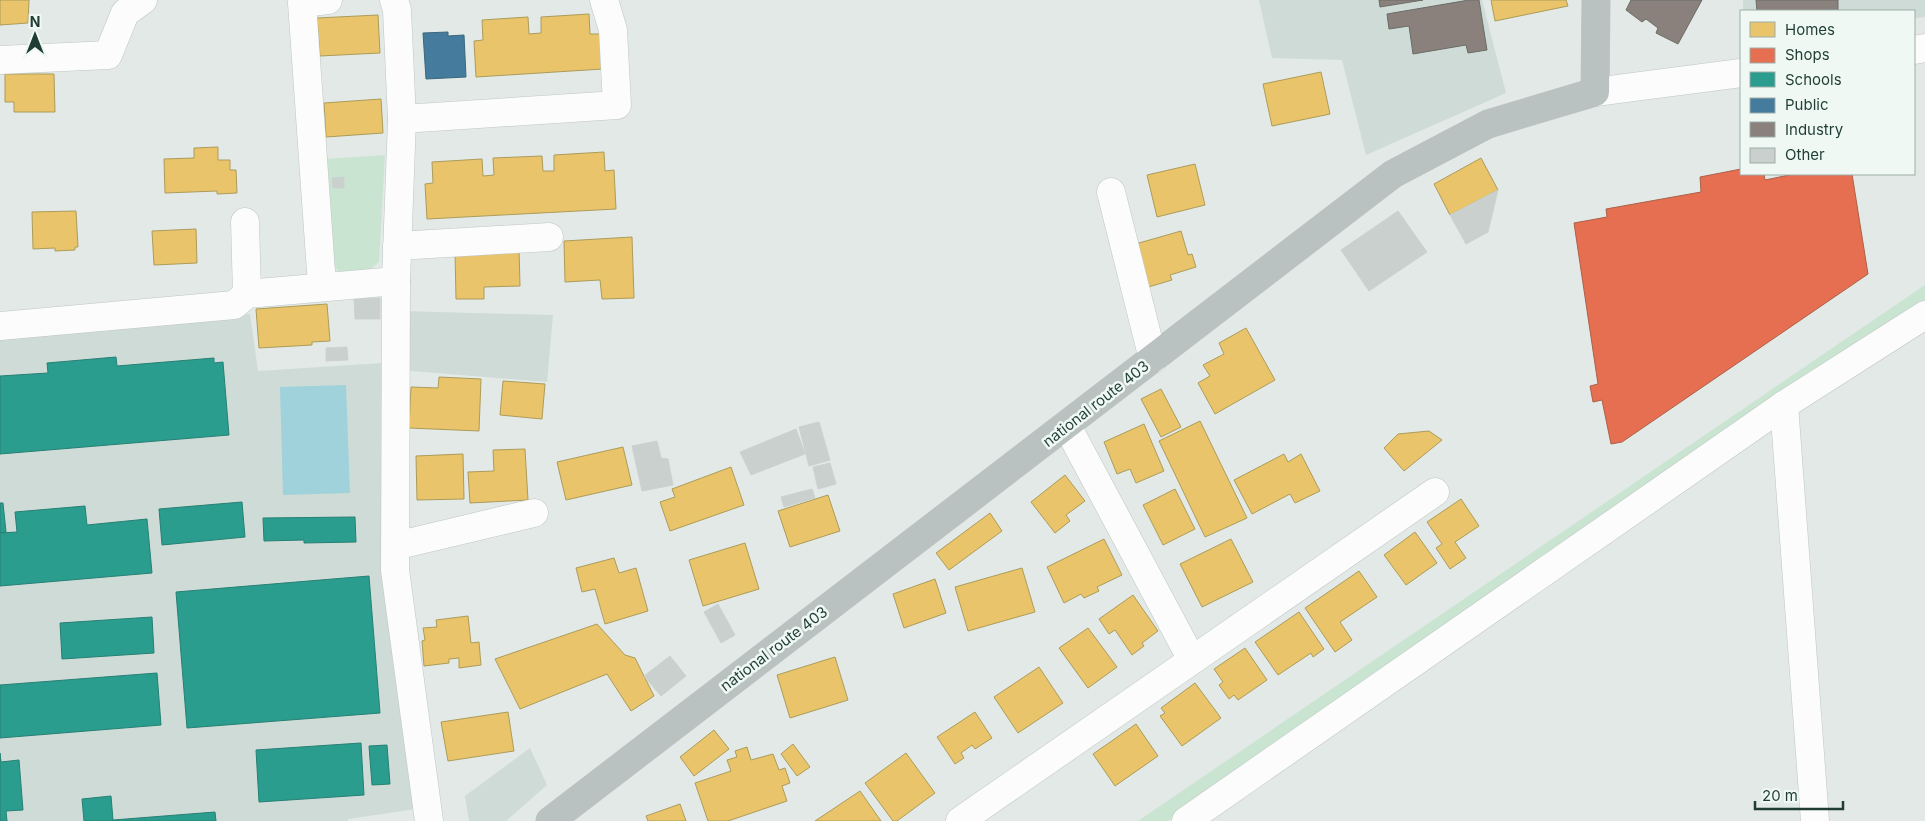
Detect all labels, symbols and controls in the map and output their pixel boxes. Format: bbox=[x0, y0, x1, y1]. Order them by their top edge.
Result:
north arrow bbox=[10, 10, 60, 60]
legend bbox=[1740, 10, 1915, 175]
text: N bbox=[30, 13, 40, 30]
text: Homes bbox=[1785, 20, 1835, 39]
text: Shops bbox=[1785, 45, 1830, 64]
text: Schools bbox=[1785, 70, 1842, 89]
text: Public bbox=[1785, 95, 1828, 114]
text: Industry bbox=[1785, 120, 1844, 139]
text: Other bbox=[1785, 145, 1825, 164]
street label: national route 403 bbox=[1039, 356, 1153, 451]
street label: national route 403 bbox=[716, 602, 831, 695]
scale bar bbox=[1755, 778, 1842, 810]
text: 20 m bbox=[1762, 786, 1798, 805]

